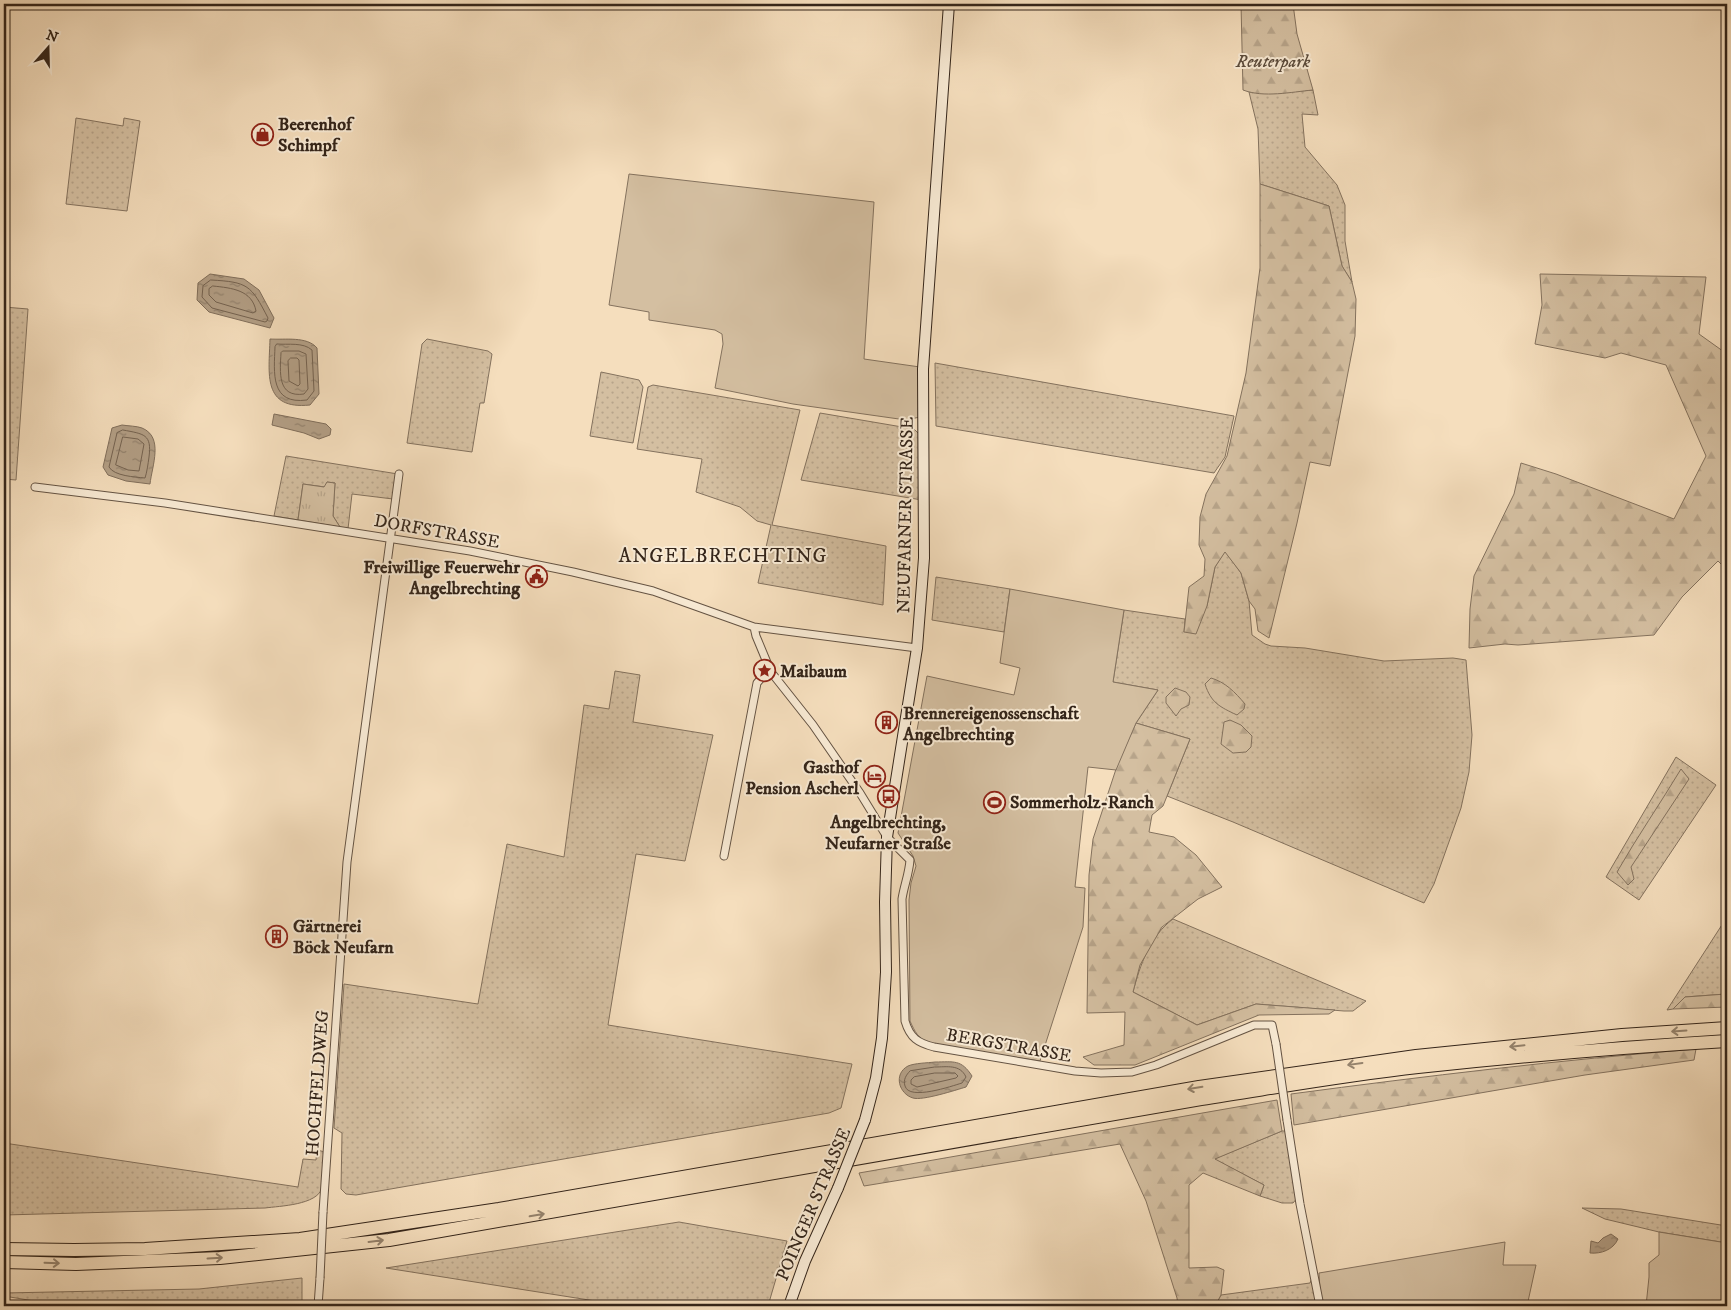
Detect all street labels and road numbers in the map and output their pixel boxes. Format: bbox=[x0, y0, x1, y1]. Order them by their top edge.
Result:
street label: NEUFARNER STRASSE bbox=[893, 416, 919, 614]
street label: DORFSTRASSE bbox=[372, 510, 502, 554]
street label: HOCHFELDWEG bbox=[302, 1009, 334, 1157]
street label: BERGSTRASSE bbox=[945, 1024, 1073, 1068]
street label: POINGER STRASSE bbox=[772, 1124, 856, 1284]

